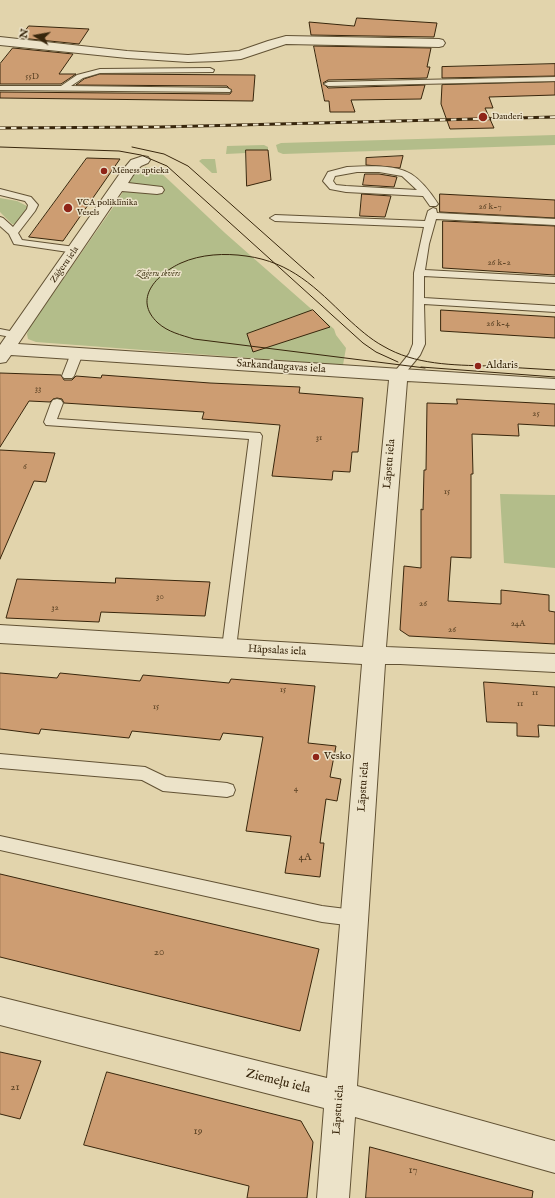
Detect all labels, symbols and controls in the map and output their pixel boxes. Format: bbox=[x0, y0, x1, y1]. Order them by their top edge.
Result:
north arrow bbox=[16, 16, 56, 56]
text: N bbox=[16, 28, 32, 40]
house number: 55D bbox=[25, 72, 39, 82]
marker: Dauderi bbox=[477, 111, 489, 123]
place label: Dauderi bbox=[492, 112, 522, 122]
marker: Mēness aptieka bbox=[99, 166, 109, 176]
place label: Mēness aptieka bbox=[112, 166, 169, 176]
place label: VCA poliklīnika Vesels bbox=[77, 198, 137, 219]
marker: VCA poliklīnika Vesels bbox=[62, 202, 74, 214]
house number: 26 k-7 bbox=[478, 202, 502, 212]
street label: Zāģeru iela bbox=[49, 245, 81, 285]
house number: 26 k-2 bbox=[487, 258, 511, 268]
park label: Zāģeru skvērs bbox=[136, 269, 180, 279]
house number: 26 k-4 bbox=[486, 319, 510, 329]
street label: Sarkandaugavas iela bbox=[236, 357, 326, 377]
place label: Aldaris bbox=[486, 359, 518, 373]
marker: Aldaris bbox=[473, 361, 483, 371]
house number: 33 bbox=[35, 384, 41, 394]
house number: 25 bbox=[532, 409, 540, 419]
house number: 31 bbox=[316, 433, 322, 443]
street label: Lāpstu iela bbox=[381, 439, 399, 489]
house number: 6 bbox=[23, 462, 27, 472]
house number: 15 bbox=[444, 487, 450, 497]
house number: 30 bbox=[156, 592, 164, 602]
house number: 26 bbox=[419, 599, 427, 609]
house number: 32 bbox=[51, 603, 59, 613]
house number: 24A bbox=[511, 619, 525, 629]
house number: 26 bbox=[448, 625, 456, 635]
street label: Hāpsalas iela bbox=[247, 643, 307, 659]
house number: 15 bbox=[280, 685, 286, 695]
house number: 11 bbox=[532, 688, 538, 698]
house number: 11 bbox=[517, 699, 523, 709]
house number: 15 bbox=[153, 702, 159, 712]
place label: Vesko bbox=[324, 750, 351, 764]
marker: Vesko bbox=[311, 752, 321, 762]
street label: Lāpstu iela bbox=[356, 762, 372, 812]
house number: 4 bbox=[294, 784, 298, 794]
house number: 4A bbox=[299, 851, 311, 865]
house number: 20 bbox=[154, 946, 164, 960]
street label: Ziemeļu iela bbox=[244, 1066, 312, 1098]
house number: 21 bbox=[10, 1081, 20, 1095]
street label: Lāpstu iela bbox=[331, 1085, 347, 1135]
house number: 19 bbox=[194, 1125, 202, 1139]
house number: 17 bbox=[408, 1164, 418, 1178]

